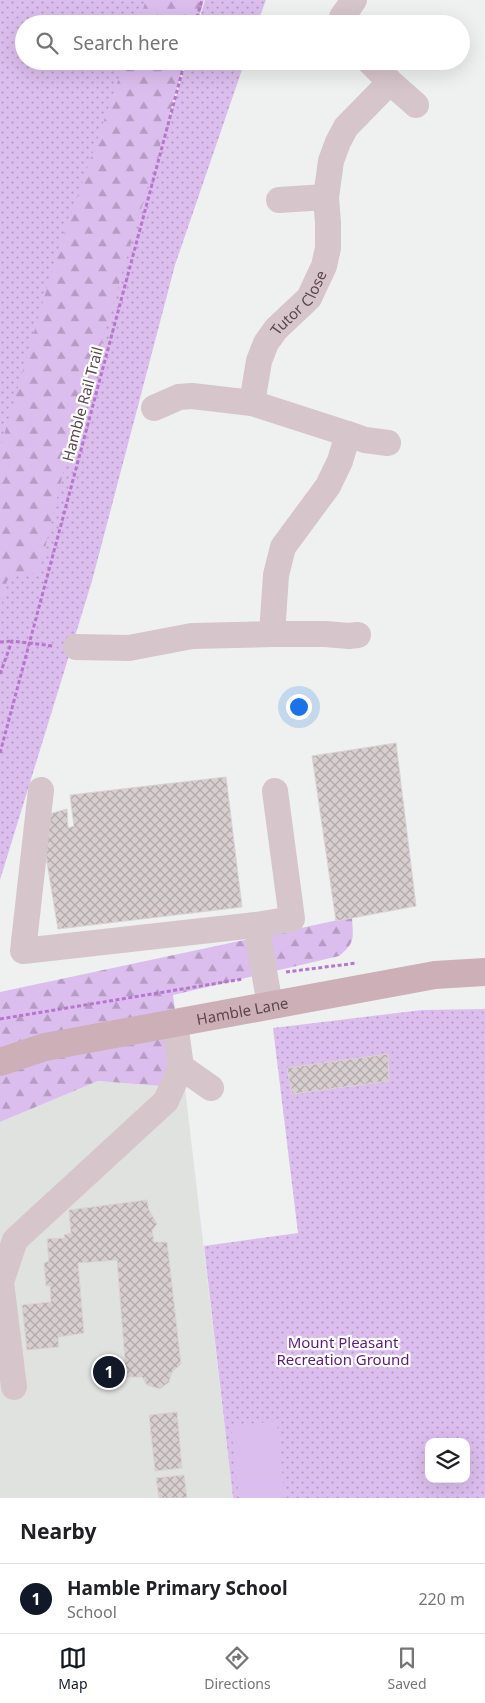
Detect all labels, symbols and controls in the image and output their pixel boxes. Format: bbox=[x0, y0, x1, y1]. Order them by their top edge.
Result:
search box bbox=[15, 15, 470, 70]
icon: search bbox=[33, 29, 61, 57]
text: Search here bbox=[73, 30, 179, 56]
street label: Tutor Close bbox=[265, 267, 331, 339]
street label: Hamble Rail Trail bbox=[57, 344, 107, 464]
your location bbox=[286, 694, 312, 720]
street label: Hamble Lane bbox=[195, 992, 290, 1029]
park label: Mount Pleasant Recreation Ground bbox=[277, 1332, 409, 1369]
pin: 1 bbox=[93, 1353, 125, 1391]
map controls bbox=[425, 1438, 470, 1483]
button: layers bbox=[425, 1438, 470, 1483]
text: Nearby bbox=[20, 1517, 96, 1545]
text: Hamble Primary School bbox=[67, 1575, 288, 1601]
text: 1 bbox=[31, 1588, 41, 1610]
text: 220 m bbox=[418, 1588, 465, 1610]
text: School bbox=[67, 1601, 117, 1623]
tab: Map bbox=[58, 1644, 88, 1693]
tab: Directions bbox=[204, 1644, 271, 1693]
tab: Saved bbox=[387, 1644, 427, 1693]

